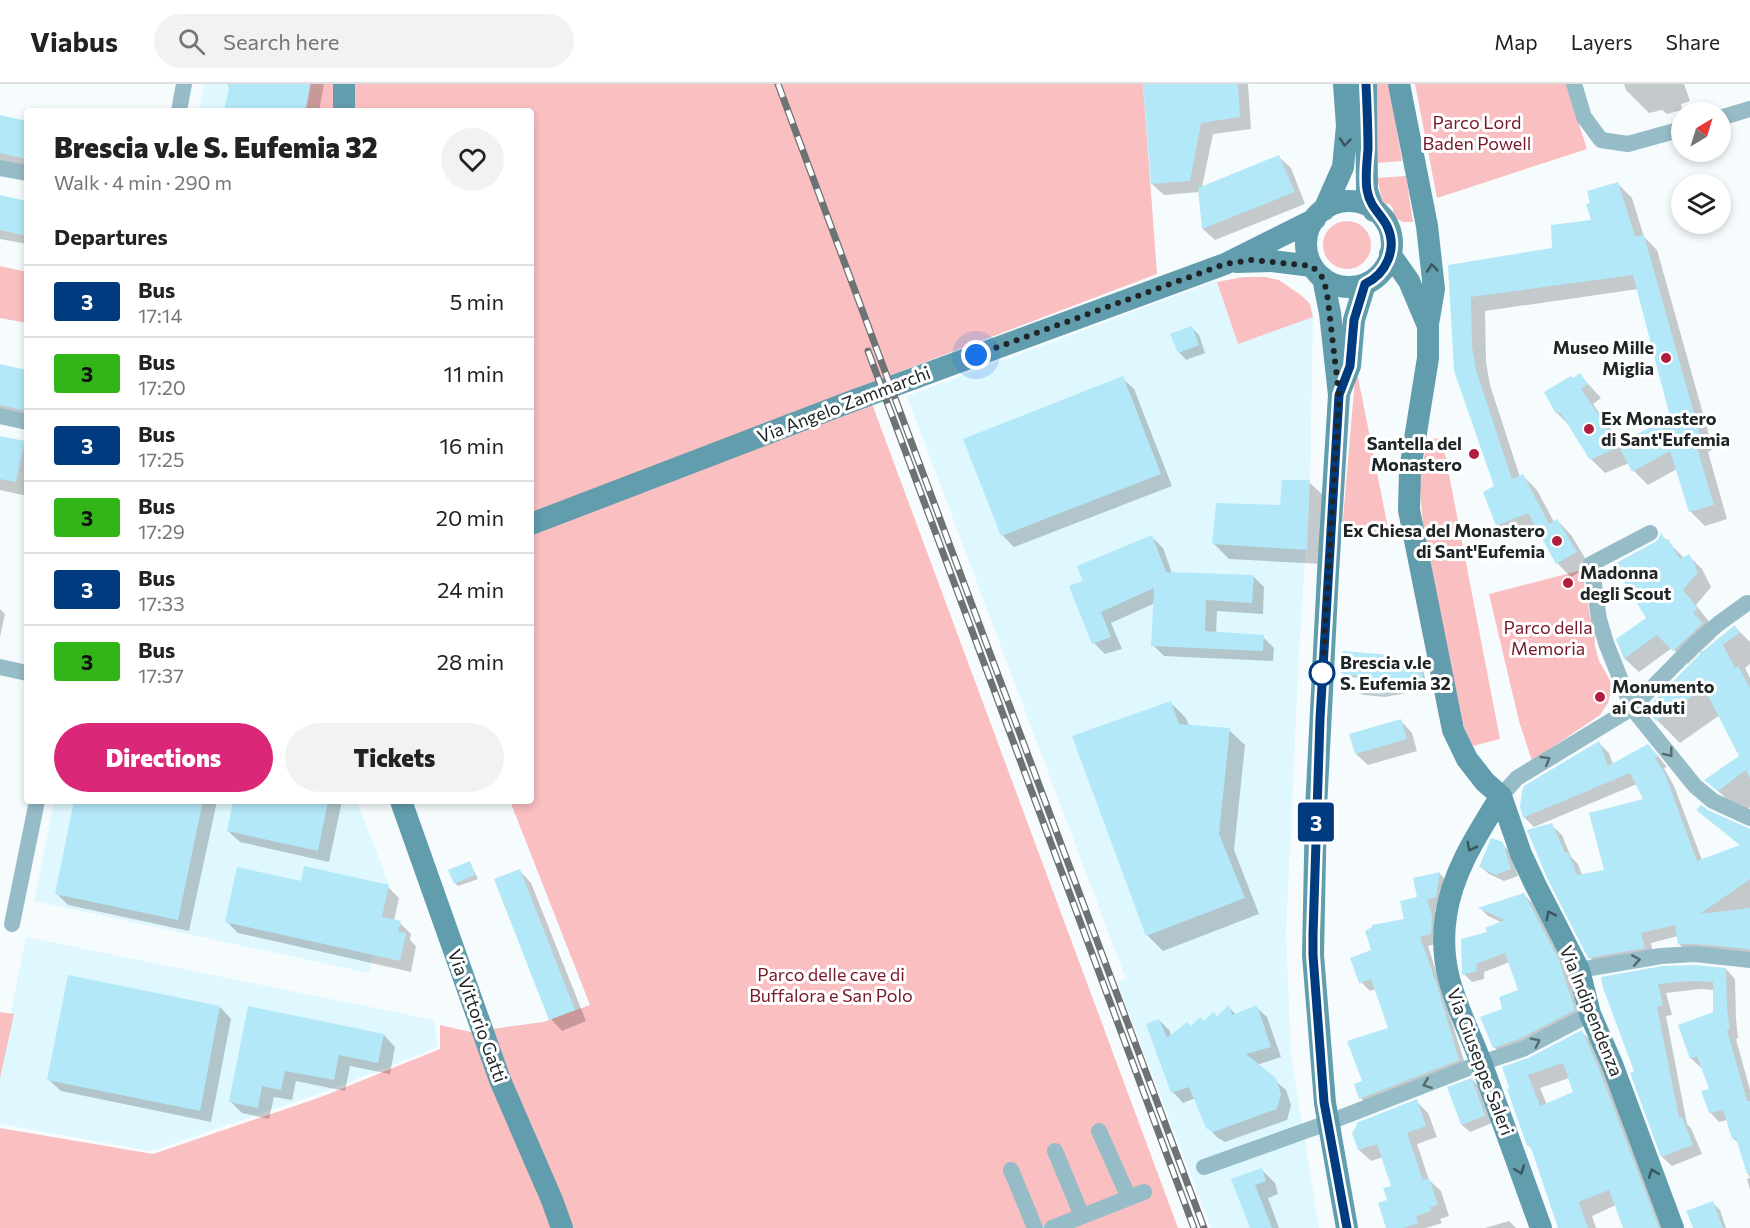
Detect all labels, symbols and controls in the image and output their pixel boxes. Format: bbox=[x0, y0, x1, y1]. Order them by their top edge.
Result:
search box bbox=[154, 14, 574, 68]
text: Viabus bbox=[30, 24, 118, 58]
icon: search bbox=[175, 25, 208, 58]
text: Search here bbox=[223, 28, 339, 55]
text: Map bbox=[1494, 29, 1538, 54]
text: Layers bbox=[1571, 29, 1633, 54]
text: Share bbox=[1666, 29, 1720, 54]
north arrow bbox=[1671, 102, 1731, 162]
map controls bbox=[1671, 102, 1731, 234]
park label: Parco Lord Baden Powell bbox=[1423, 111, 1531, 154]
button: heart bbox=[441, 128, 504, 191]
text: Brescia v.le S. Eufemia 32 bbox=[54, 130, 378, 164]
one-way arrow bbox=[1339, 138, 1352, 147]
text: Walk · 4 min · 290 m bbox=[54, 170, 232, 194]
button: layers bbox=[1671, 174, 1731, 234]
text: Departures bbox=[54, 223, 168, 250]
one-way arrow bbox=[1426, 263, 1438, 272]
text: Bus bbox=[138, 276, 175, 303]
text: 5 min bbox=[450, 288, 504, 315]
text: 3 bbox=[81, 289, 93, 314]
text: 17:14 bbox=[138, 303, 182, 327]
place label: Museo Mille Miglia bbox=[1553, 336, 1654, 379]
your location bbox=[961, 340, 991, 370]
text: Bus bbox=[138, 348, 175, 375]
marker: Museo Mille Miglia bbox=[1659, 351, 1673, 365]
text: 11 min bbox=[444, 360, 504, 387]
text: 3 bbox=[81, 361, 93, 386]
street label: Via Angelo Zammarchi bbox=[754, 361, 933, 447]
text: 17:20 bbox=[138, 375, 186, 399]
place label: Ex Monastero di Sant'Eufemia bbox=[1601, 407, 1730, 450]
text: Bus bbox=[138, 420, 175, 447]
marker: Ex Monastero di Sant'Eufemia bbox=[1582, 422, 1596, 436]
text: 16 min bbox=[440, 432, 504, 459]
place label: Santella del Monastero bbox=[1367, 432, 1462, 475]
text: 3 bbox=[81, 433, 93, 458]
text: 17:25 bbox=[138, 447, 184, 471]
marker: Santella del Monastero bbox=[1467, 447, 1481, 461]
text: Bus bbox=[138, 492, 175, 519]
text: 20 min bbox=[436, 504, 504, 531]
text: 3 bbox=[81, 505, 93, 530]
text: 17:29 bbox=[138, 519, 185, 543]
place label: Ex Chiesa del Monastero di Sant'Eufemia bbox=[1343, 519, 1545, 562]
marker: Ex Chiesa del Monastero di Sant'Eufemia bbox=[1550, 534, 1564, 548]
place label: Madonna degli Scout bbox=[1580, 561, 1672, 604]
text: Bus bbox=[138, 564, 175, 591]
text: 24 min bbox=[437, 576, 504, 603]
marker: Madonna degli Scout bbox=[1561, 576, 1575, 590]
text: 3 bbox=[81, 577, 93, 602]
text: 17:33 bbox=[138, 591, 185, 615]
park label: Parco della Memoria bbox=[1503, 616, 1593, 659]
text: Bus bbox=[138, 636, 175, 663]
text: 28 min bbox=[437, 648, 504, 675]
text: 3 bbox=[81, 649, 93, 674]
place label: Brescia v.le S. Eufemia 32 bbox=[1340, 651, 1451, 694]
marker: Brescia v.le S. Eufemia 32 bbox=[1309, 660, 1335, 686]
text: 17:37 bbox=[138, 663, 184, 687]
place label: Monumento ai Caduti bbox=[1612, 675, 1715, 718]
marker: Monumento ai Caduti bbox=[1593, 690, 1607, 704]
button: Directions bbox=[54, 723, 273, 792]
button: Tickets bbox=[285, 723, 504, 792]
one-way arrow bbox=[1662, 747, 1673, 758]
one-way arrow bbox=[1540, 756, 1550, 768]
line badge: 3 bbox=[1296, 802, 1336, 842]
text: 3 bbox=[1310, 810, 1322, 835]
one-way arrow bbox=[1467, 840, 1478, 851]
one-way arrow bbox=[1546, 910, 1557, 921]
street label: Via Indipendenza bbox=[1556, 942, 1628, 1079]
street label: Via Vittorio Gatti bbox=[444, 946, 512, 1085]
one-way arrow bbox=[1631, 954, 1641, 967]
park label: Parco delle cave di Buffalora e San Polo bbox=[749, 963, 913, 1006]
street label: Via Giuseppe Saleri bbox=[1443, 985, 1519, 1138]
one-way arrow bbox=[1530, 1038, 1541, 1050]
one-way arrow bbox=[1422, 1077, 1433, 1089]
one-way arrow bbox=[1513, 1164, 1526, 1175]
one-way arrow bbox=[1648, 1168, 1660, 1179]

